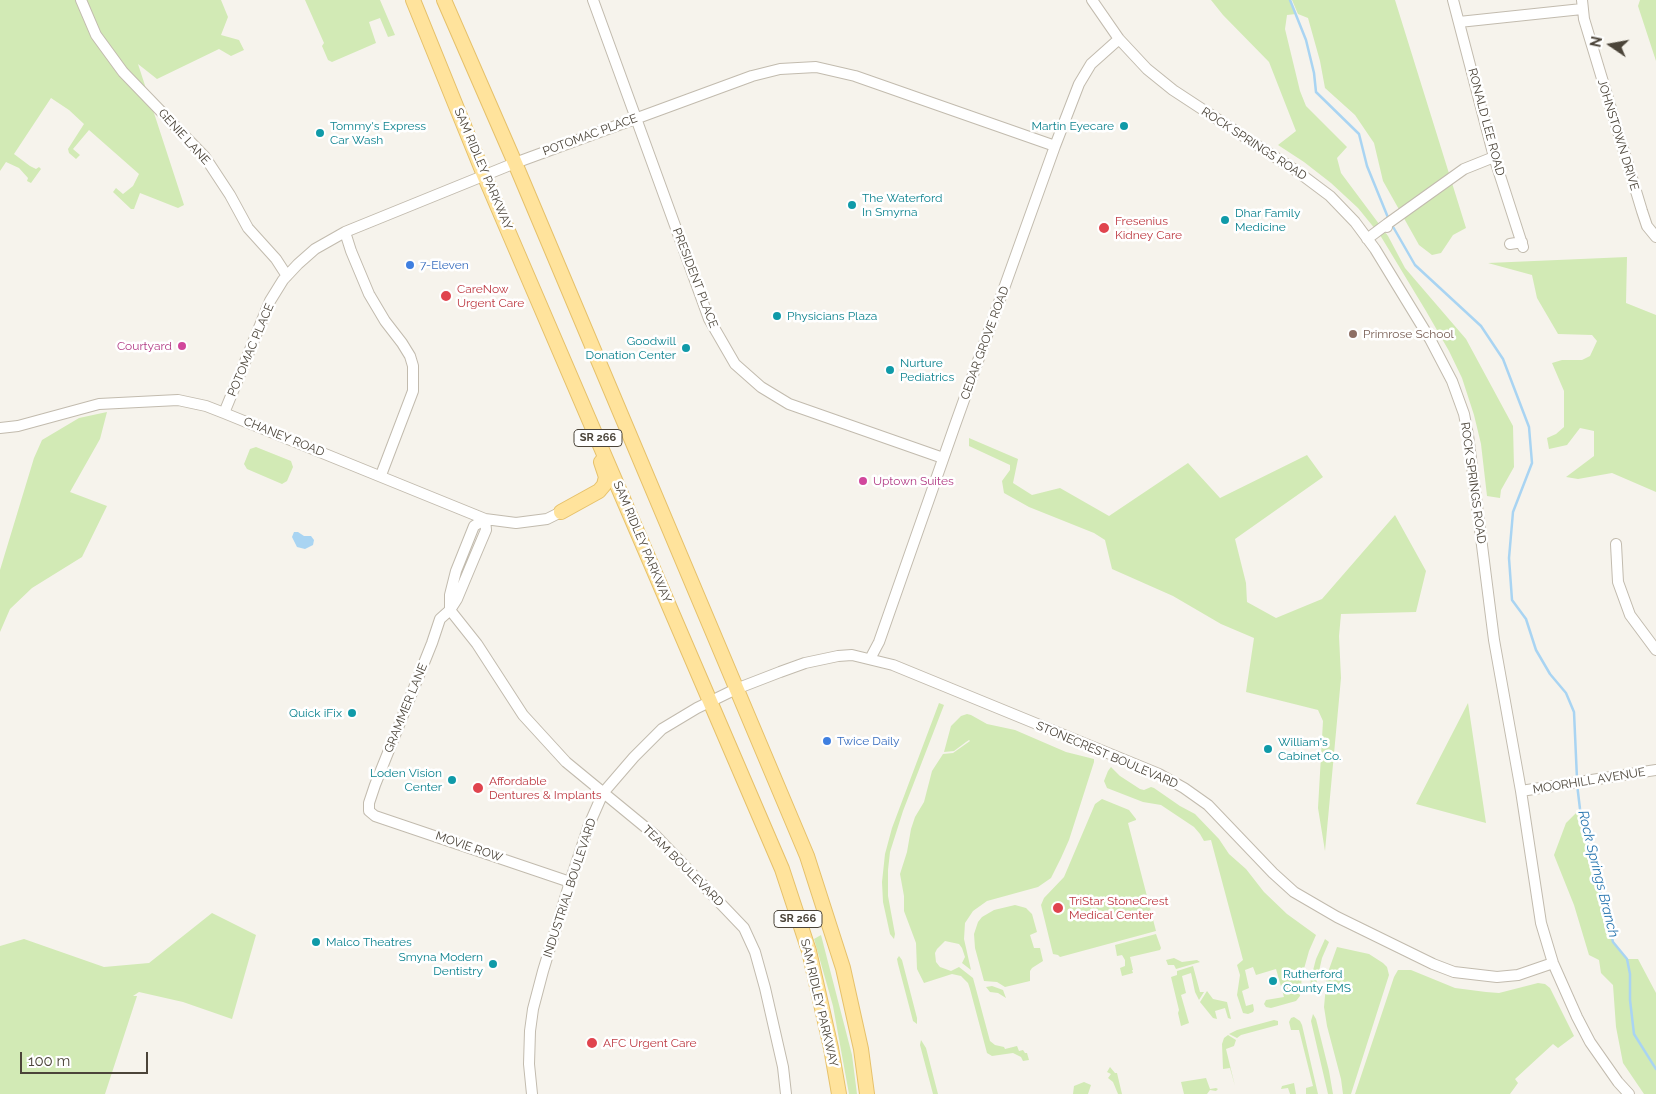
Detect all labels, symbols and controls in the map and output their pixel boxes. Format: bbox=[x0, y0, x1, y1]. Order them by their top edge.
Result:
north arrow bbox=[1586, 20, 1636, 70]
text: N bbox=[1587, 35, 1605, 49]
street label: RONALD LEE ROAD bbox=[1465, 67, 1507, 177]
street label: JOHNSTOWN DRIVE bbox=[1594, 78, 1642, 192]
street label: ROCK SPRINGS ROAD bbox=[1199, 105, 1309, 183]
street label: GENIE LANE bbox=[155, 106, 213, 168]
street label: SAM RIDLEY PARKWAY bbox=[451, 106, 515, 232]
street label: POTOMAC PLACE bbox=[541, 111, 639, 159]
place label: Tommy's Express Car Wash bbox=[330, 119, 426, 147]
place label: Martin Eyecare bbox=[1032, 119, 1114, 133]
marker: Martin Eyecare bbox=[1118, 120, 1130, 132]
marker: Tommy's Express Car Wash bbox=[314, 127, 326, 139]
place label: The Waterford In Smyrna bbox=[862, 191, 942, 219]
marker: The Waterford In Smyrna bbox=[846, 199, 858, 211]
place label: Dhar Family Medicine bbox=[1235, 206, 1300, 234]
place label: Fresenius Kidney Care bbox=[1115, 214, 1182, 242]
marker: Dhar Family Medicine bbox=[1219, 214, 1231, 226]
marker: Fresenius Kidney Care bbox=[1097, 221, 1111, 235]
street label: PRESIDENT PLACE bbox=[669, 226, 721, 330]
place label: 7-Eleven bbox=[420, 258, 469, 272]
marker: 7-Eleven bbox=[404, 259, 416, 271]
place label: CareNow Urgent Care bbox=[457, 282, 524, 310]
street label: CEDAR GROVE ROAD bbox=[958, 284, 1012, 402]
marker: CareNow Urgent Care bbox=[439, 289, 453, 303]
street label: POTOMAC PLACE bbox=[225, 301, 277, 399]
place label: Physicians Plaza bbox=[787, 309, 877, 323]
marker: Physicians Plaza bbox=[771, 310, 783, 322]
place label: Primrose School bbox=[1363, 327, 1454, 341]
marker: Primrose School bbox=[1347, 328, 1359, 340]
place label: Goodwill Donation Center bbox=[586, 334, 676, 362]
place label: Courtyard bbox=[117, 339, 172, 353]
marker: Courtyard bbox=[176, 340, 188, 352]
marker: Goodwill Donation Center bbox=[680, 342, 692, 354]
place label: Nurture Pediatrics bbox=[900, 356, 954, 384]
marker: Nurture Pediatrics bbox=[884, 364, 896, 376]
street label: CHANEY ROAD bbox=[241, 414, 327, 460]
street label: ROCK SPRINGS ROAD bbox=[1457, 421, 1489, 545]
road number: SR 266 bbox=[574, 429, 622, 446]
place label: Uptown Suites bbox=[873, 474, 954, 488]
marker: Uptown Suites bbox=[857, 475, 869, 487]
street label: SAM RIDLEY PARKWAY bbox=[610, 479, 674, 605]
street label: GRAMMER LANE bbox=[381, 661, 431, 755]
place label: Quick iFix bbox=[289, 706, 342, 720]
marker: Quick iFix bbox=[346, 707, 358, 719]
street label: STONECREST BOULEVARD bbox=[1034, 718, 1180, 792]
place label: Twice Daily bbox=[837, 734, 900, 748]
marker: Twice Daily bbox=[821, 735, 833, 747]
place label: William's Cabinet Co. bbox=[1278, 735, 1341, 763]
marker: William's Cabinet Co. bbox=[1262, 743, 1274, 755]
street label: MOORHILL AVENUE bbox=[1532, 765, 1646, 797]
place label: Loden Vision Center bbox=[370, 766, 442, 794]
marker: Loden Vision Center bbox=[446, 774, 458, 786]
place label: Affordable Dentures & Implants bbox=[489, 774, 602, 802]
marker: Affordable Dentures & Implants bbox=[471, 781, 485, 795]
water label: Rock Springs Branch bbox=[1574, 809, 1622, 939]
street label: INDUSTRIAL BOULEVARD bbox=[541, 816, 599, 960]
street label: TEAM BOULEVARD bbox=[639, 822, 727, 910]
street label: MOVIE ROW bbox=[434, 829, 504, 865]
place label: TriStar StoneCrest Medical Center bbox=[1069, 894, 1168, 922]
marker: TriStar StoneCrest Medical Center bbox=[1051, 901, 1065, 915]
road number: SR 266 bbox=[774, 911, 822, 928]
place label: Malco Theatres bbox=[326, 935, 412, 949]
marker: Malco Theatres bbox=[310, 936, 322, 948]
street label: SAM RIDLEY PARKWAY bbox=[797, 938, 841, 1068]
place label: Smyna Modern Dentistry bbox=[398, 950, 483, 978]
marker: Smyna Modern Dentistry bbox=[487, 958, 499, 970]
place label: Rutherford County EMS bbox=[1283, 967, 1351, 995]
marker: Rutherford County EMS bbox=[1267, 975, 1279, 987]
marker: AFC Urgent Care bbox=[585, 1036, 599, 1050]
place label: AFC Urgent Care bbox=[603, 1036, 697, 1050]
scale bar bbox=[22, 1042, 150, 1074]
text: 100 m bbox=[28, 1052, 70, 1070]

